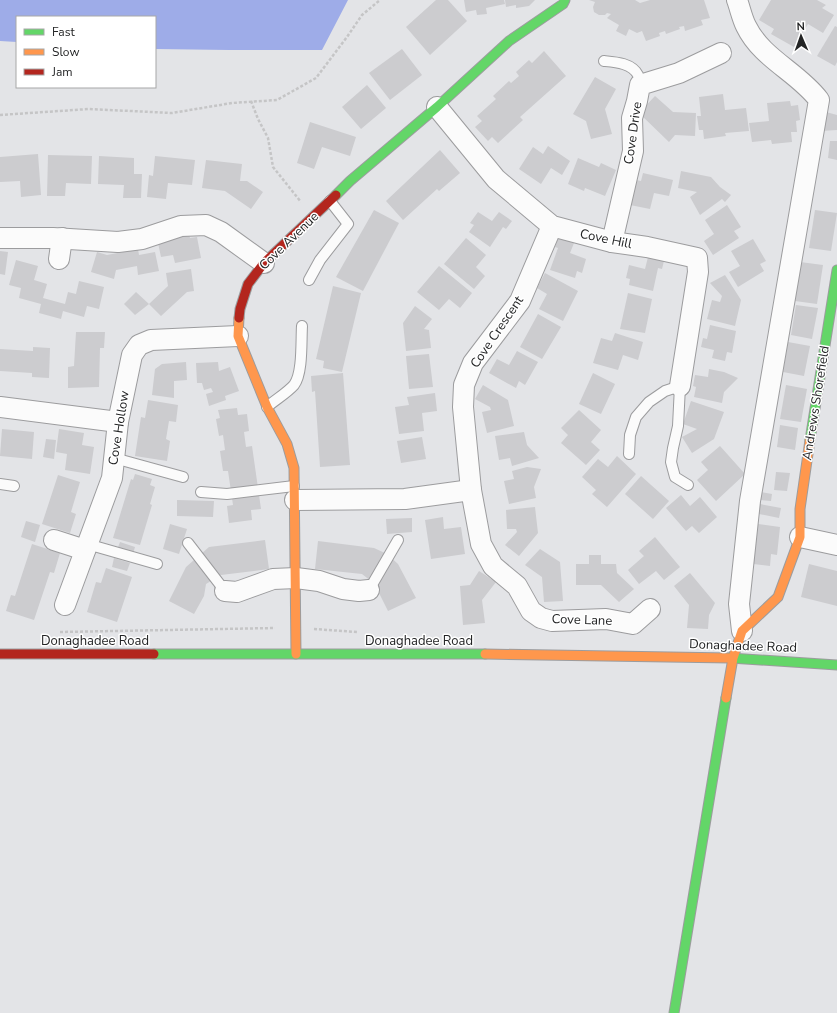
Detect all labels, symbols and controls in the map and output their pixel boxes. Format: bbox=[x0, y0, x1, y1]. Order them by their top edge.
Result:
legend bbox=[16, 16, 156, 88]
north arrow bbox=[781, 16, 821, 56]
text: N bbox=[796, 19, 805, 34]
text: Fast bbox=[52, 24, 75, 40]
text: Slow bbox=[52, 44, 80, 60]
text: Jam bbox=[51, 64, 73, 80]
street label: Cove Drive bbox=[620, 100, 646, 166]
street label: Cove Avenue bbox=[255, 208, 323, 274]
street label: Cove Hill bbox=[578, 225, 634, 253]
street label: Cove Crescent bbox=[466, 292, 528, 372]
street label: Andrews Shorefield bbox=[798, 344, 834, 462]
street label: Cove Hollow bbox=[104, 389, 134, 467]
street label: Cove Lane bbox=[551, 610, 613, 630]
street label: Donaghadee Road bbox=[41, 632, 149, 650]
street label: Donaghadee Road bbox=[365, 632, 473, 650]
street label: Donaghadee Road bbox=[689, 635, 797, 657]

